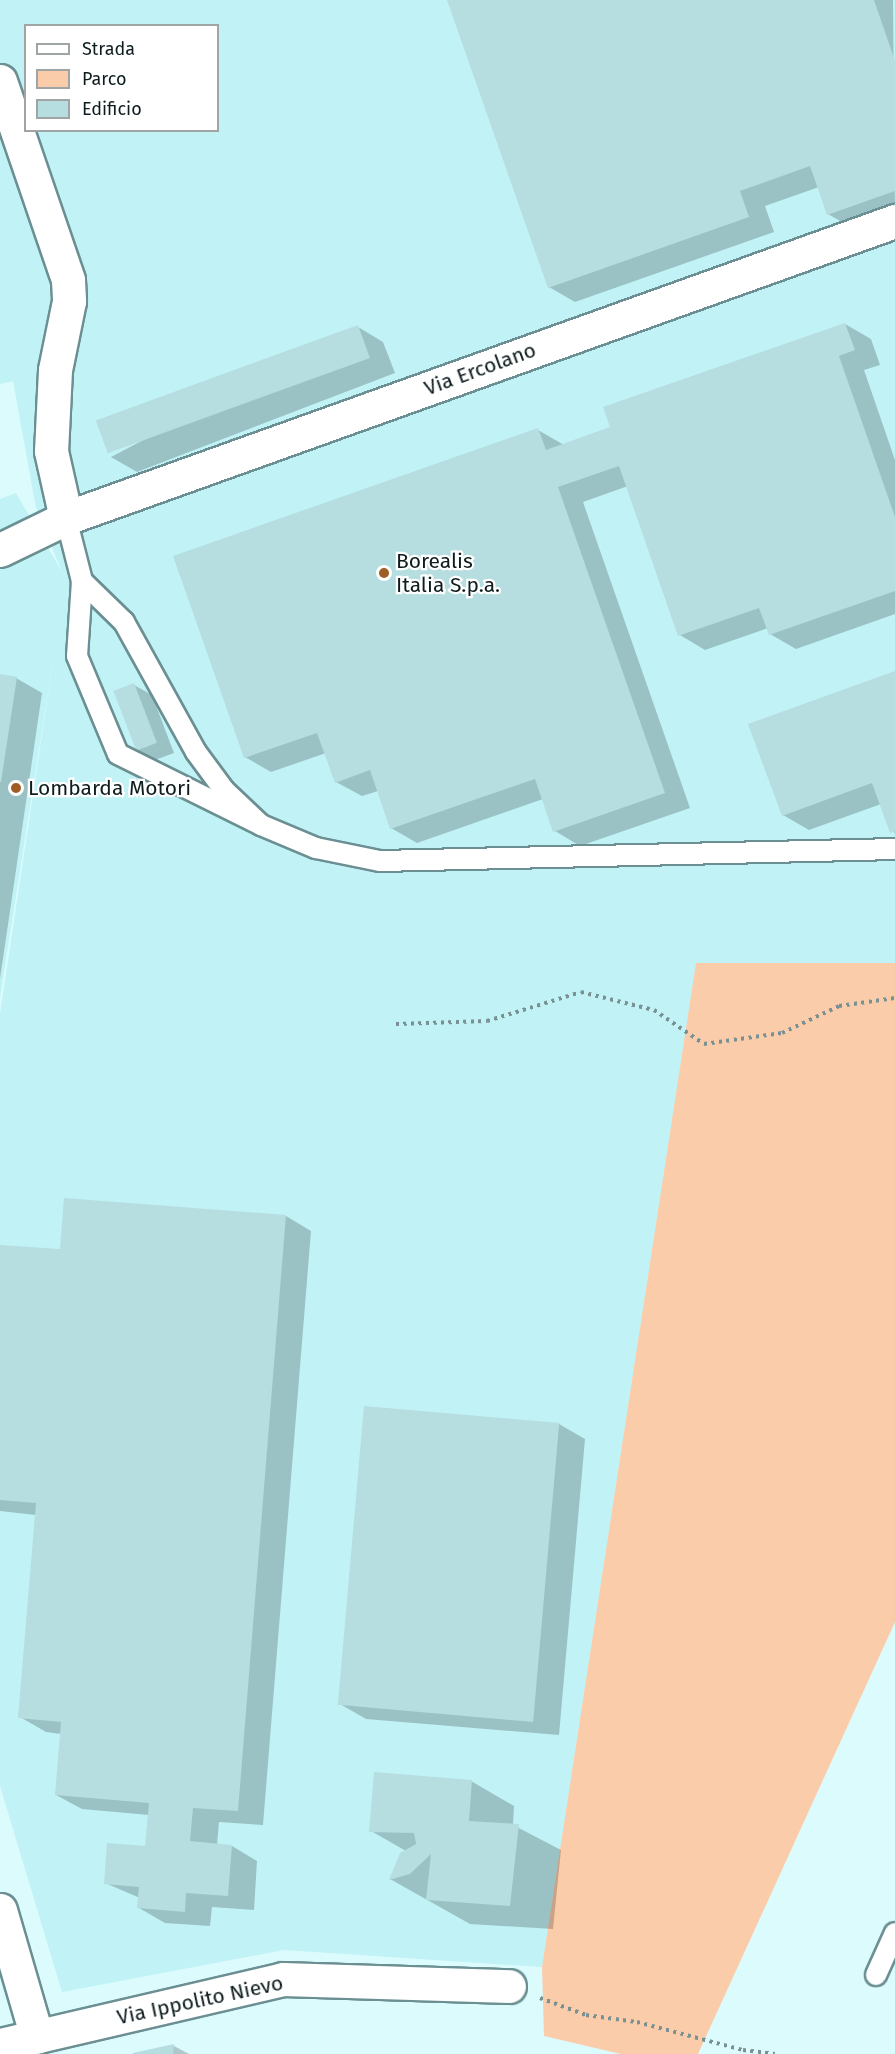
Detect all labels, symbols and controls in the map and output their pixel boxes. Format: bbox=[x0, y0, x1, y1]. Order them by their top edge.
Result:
legend bbox=[24, 24, 219, 132]
text: Strada bbox=[82, 38, 135, 60]
text: Parco bbox=[82, 68, 126, 90]
text: Edificio bbox=[82, 98, 142, 120]
street label: Via Ercolano bbox=[421, 337, 539, 401]
place label: Borealis Italia S.p.a. bbox=[396, 548, 500, 598]
marker: Borealis Italia S.p.a. bbox=[377, 566, 391, 580]
place label: Lombarda Motori bbox=[28, 775, 191, 801]
marker: Lombarda Motori bbox=[9, 781, 23, 795]
street label: Via Ippolito Nievo bbox=[115, 1970, 285, 2030]

